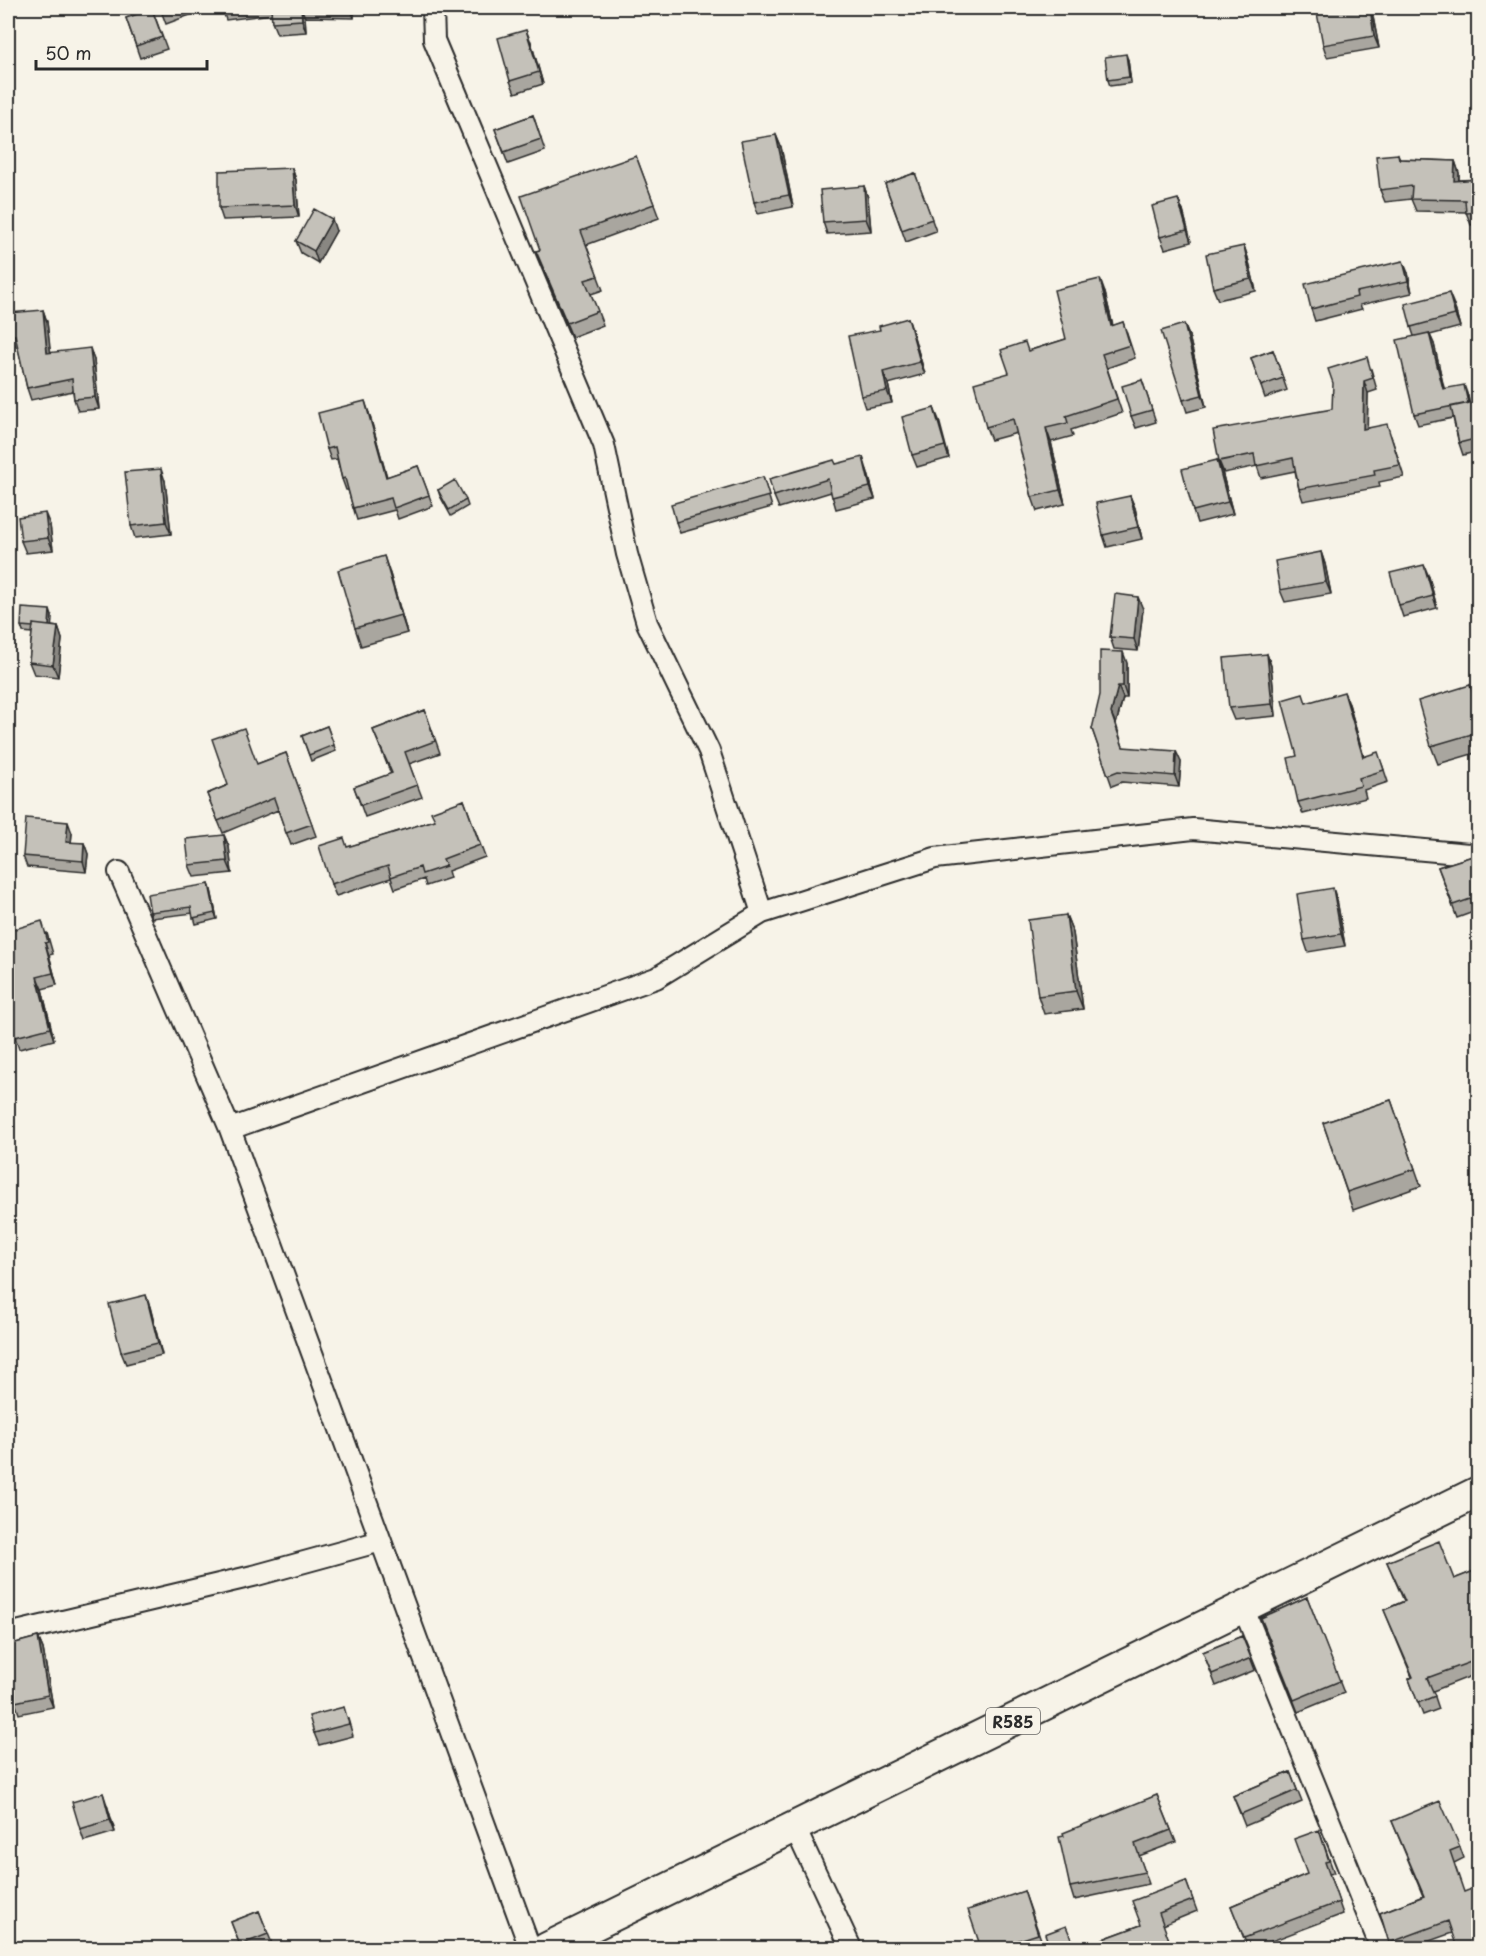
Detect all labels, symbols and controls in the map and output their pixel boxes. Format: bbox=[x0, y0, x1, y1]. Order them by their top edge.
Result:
scale bar bbox=[36, 33, 207, 71]
text: 50 m bbox=[45, 39, 92, 66]
road number: R585 bbox=[986, 1708, 1040, 1734]

